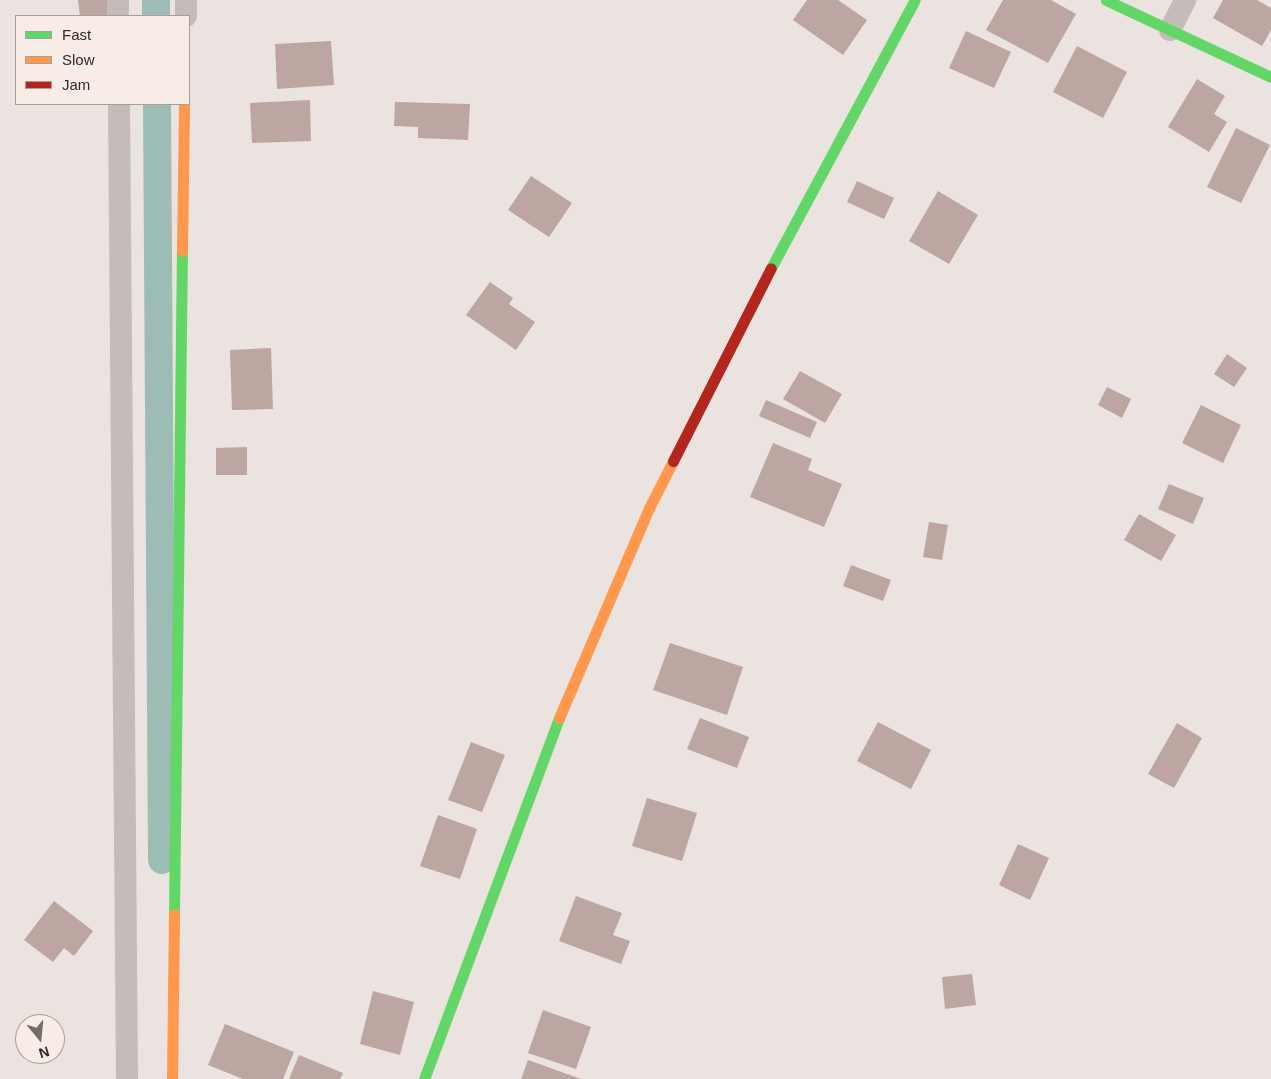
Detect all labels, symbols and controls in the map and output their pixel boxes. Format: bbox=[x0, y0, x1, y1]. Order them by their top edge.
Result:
legend bbox=[15, 15, 190, 105]
text: Fast bbox=[62, 26, 91, 43]
text: Slow bbox=[62, 51, 95, 68]
text: Jam bbox=[62, 76, 90, 93]
north arrow bbox=[15, 1014, 65, 1064]
text: N bbox=[37, 1043, 51, 1062]

